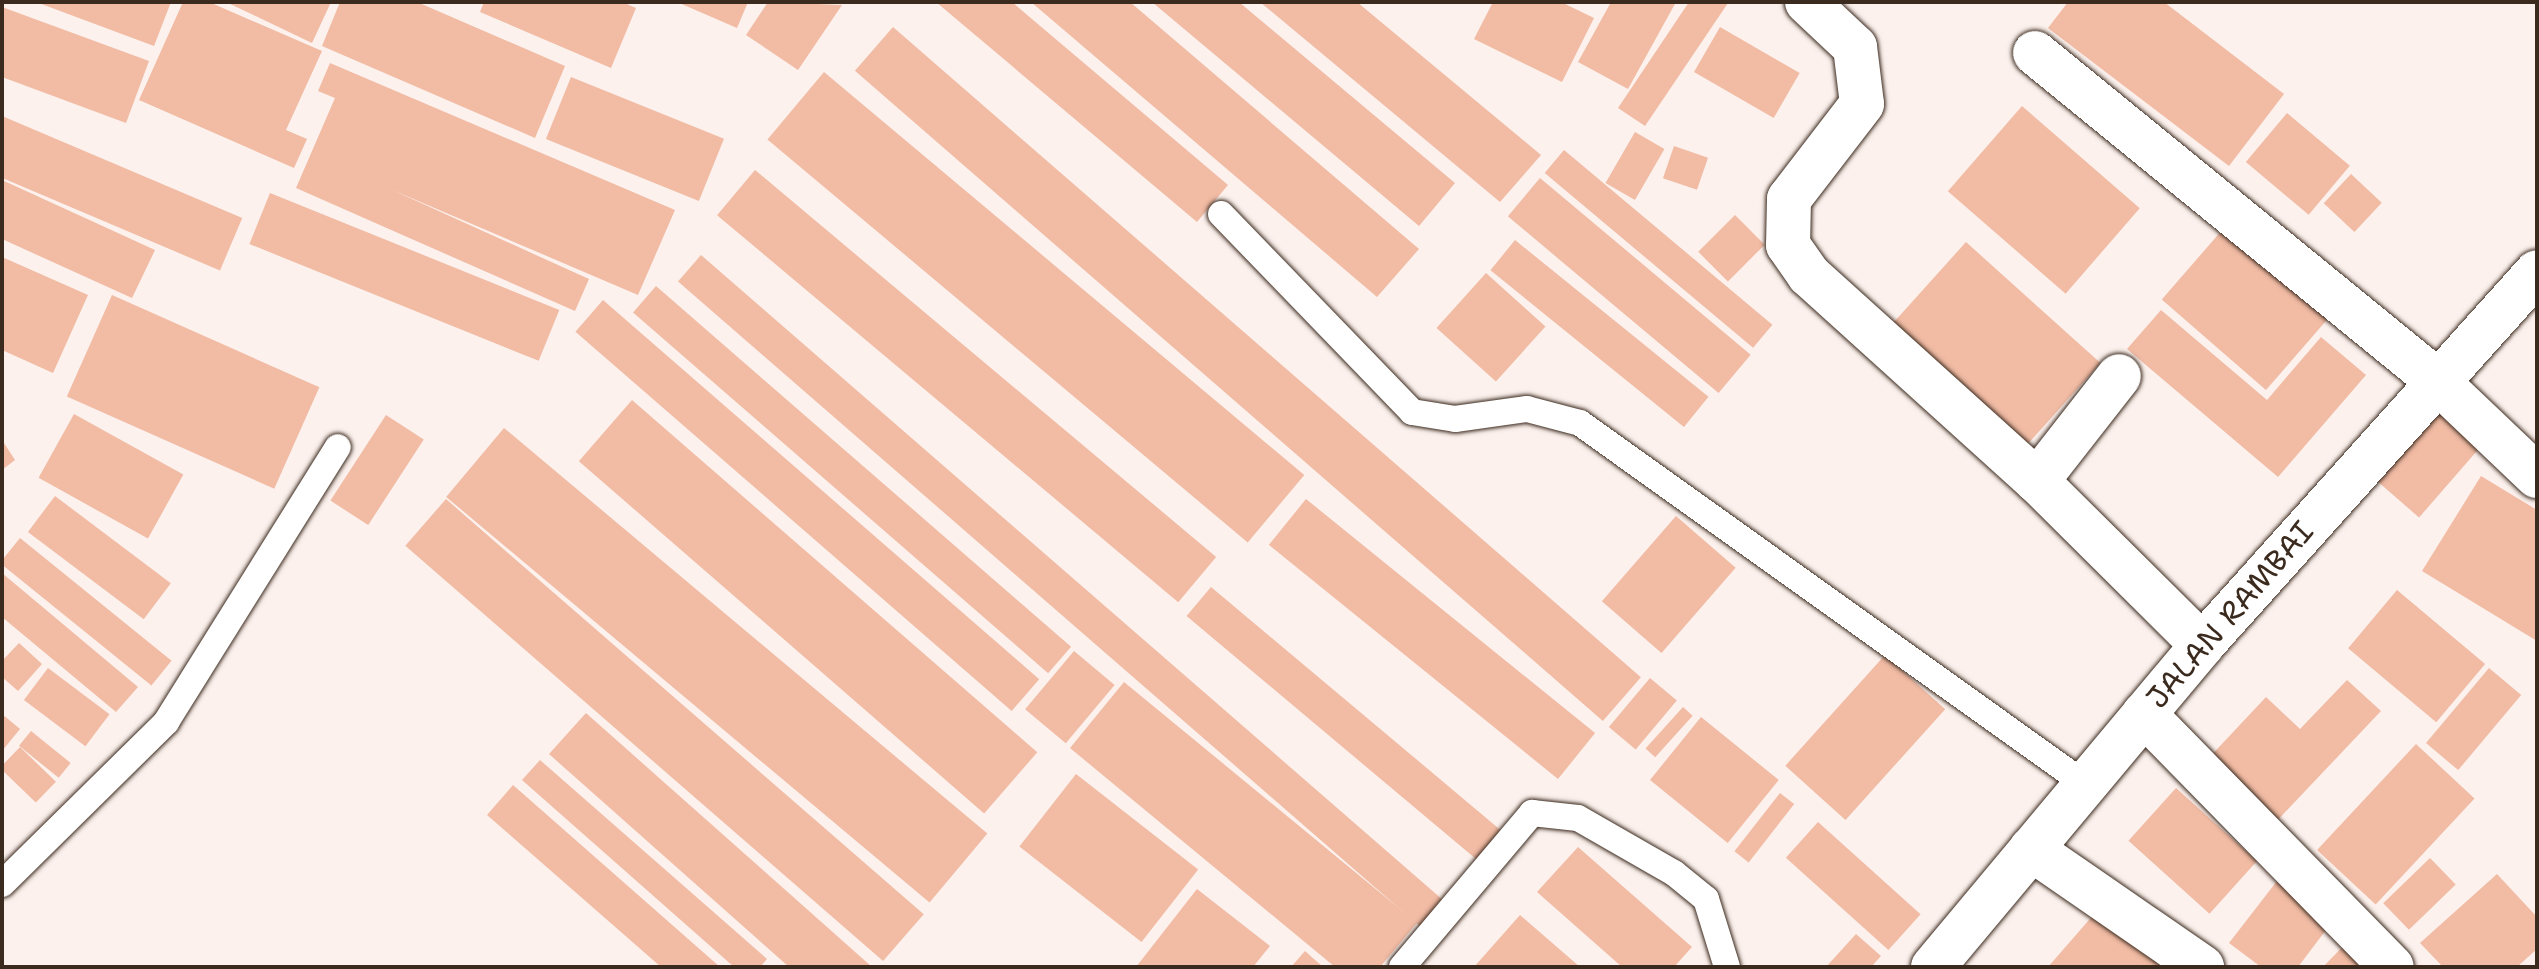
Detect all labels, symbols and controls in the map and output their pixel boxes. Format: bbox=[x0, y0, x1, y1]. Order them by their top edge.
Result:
street label: JALAN RAMBAI bbox=[2139, 514, 2321, 716]

